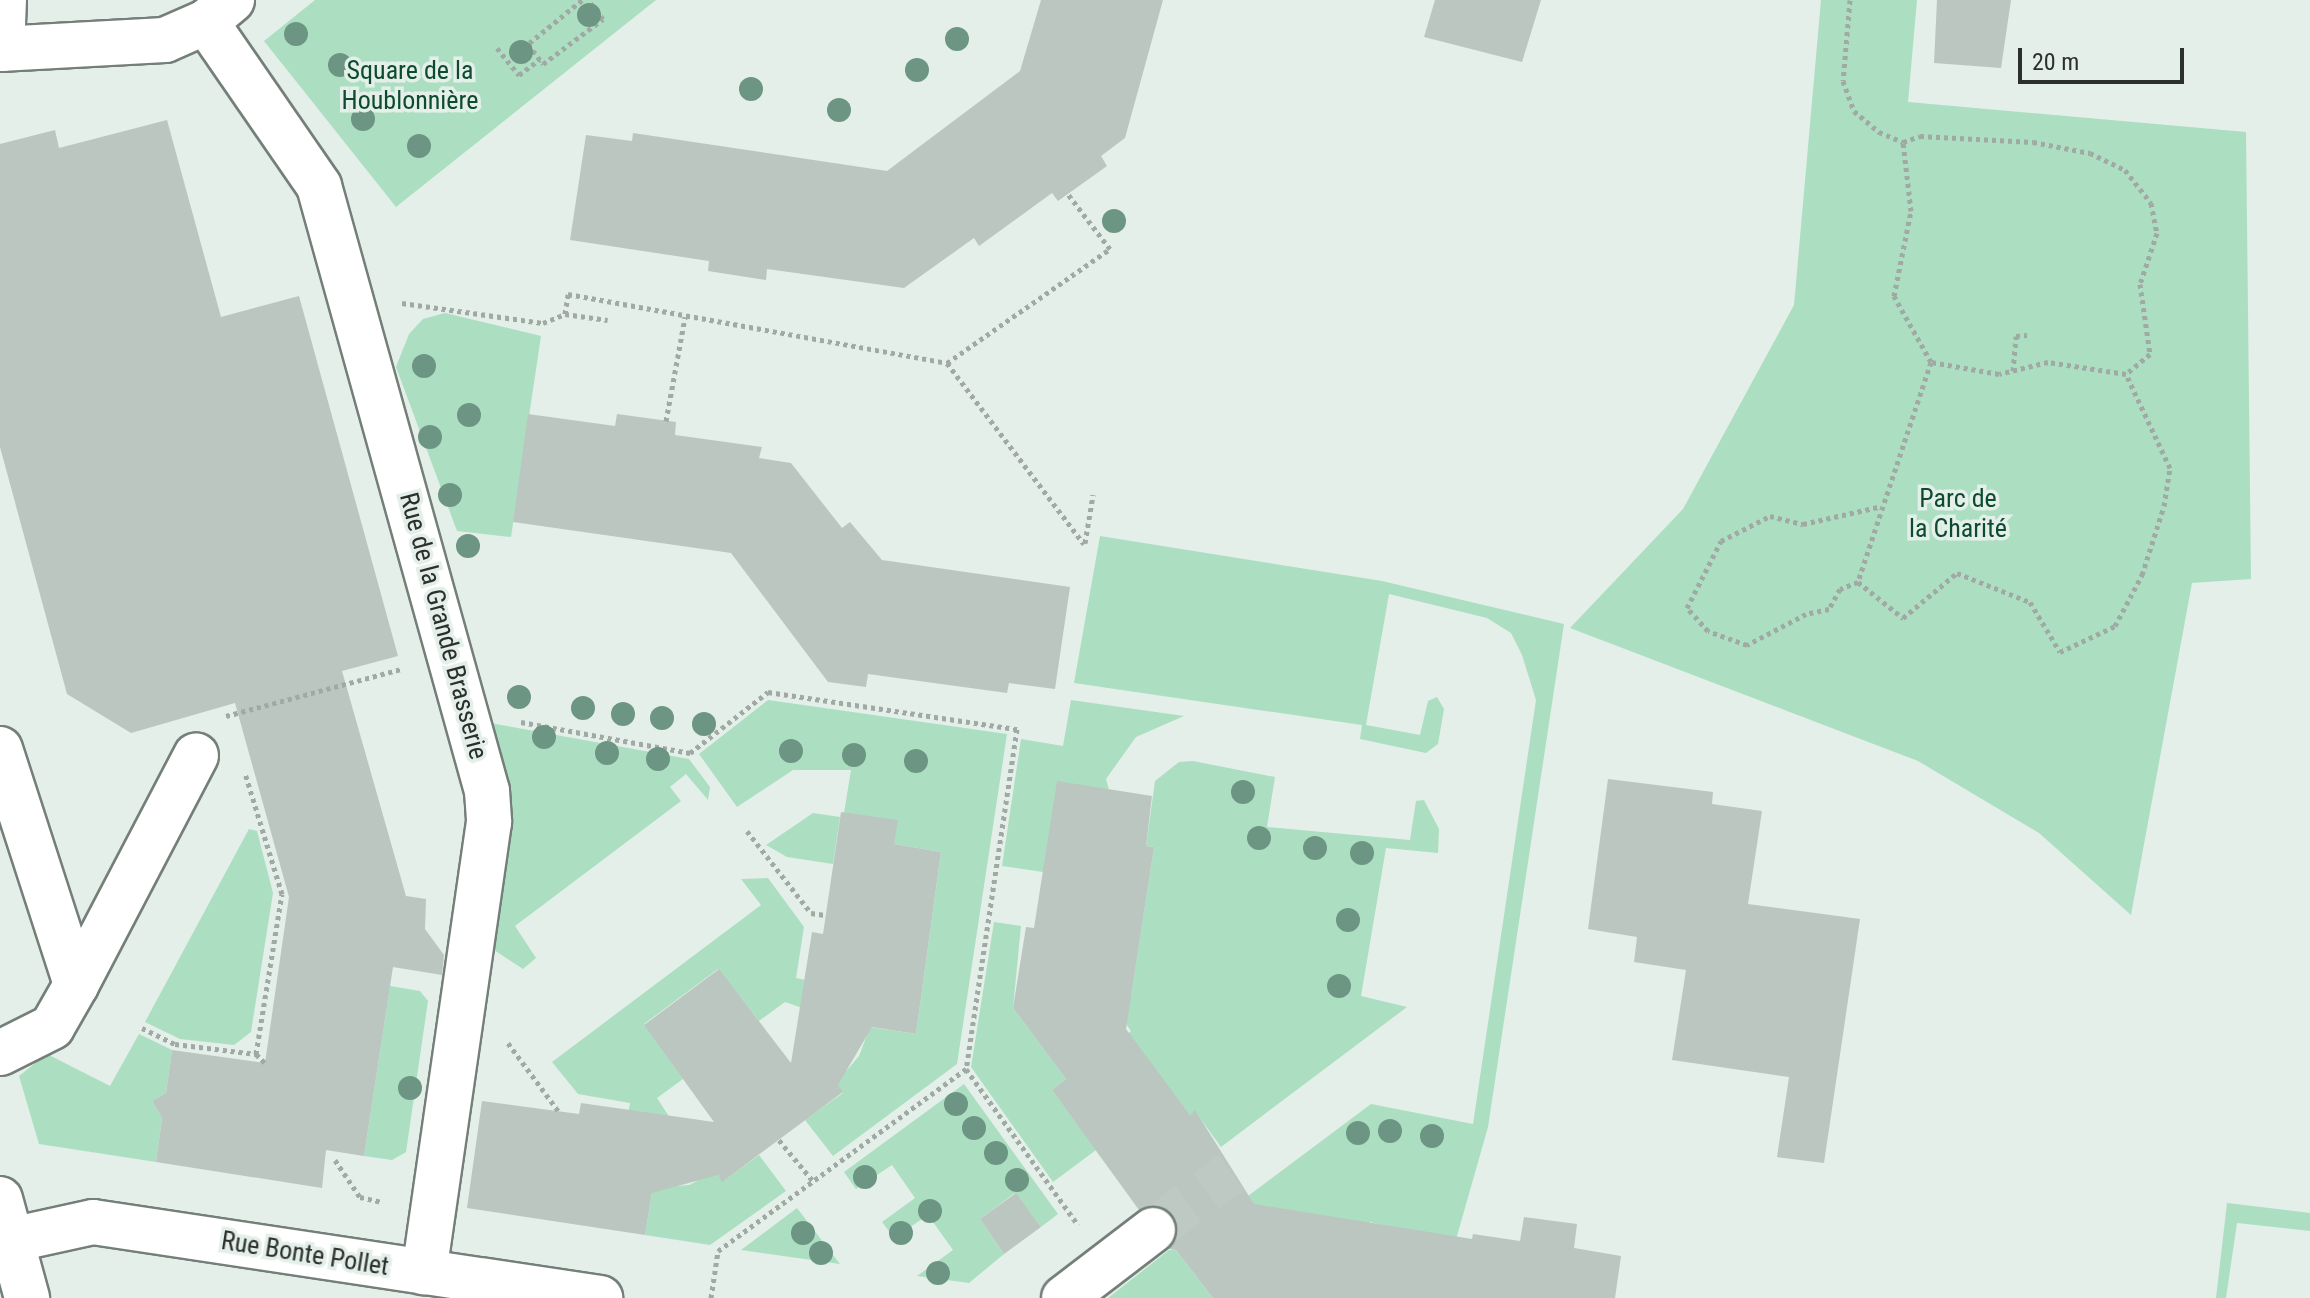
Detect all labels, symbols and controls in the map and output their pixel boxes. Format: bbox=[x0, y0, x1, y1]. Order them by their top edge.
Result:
scale bar bbox=[2022, 32, 2188, 82]
text: 20 m bbox=[2032, 48, 2079, 76]
park label: Square de la Houblonnière bbox=[342, 55, 478, 116]
park label: Parc de la Charité bbox=[1909, 483, 2007, 544]
street label: Rue de la Grande Brasserie bbox=[392, 489, 494, 763]
street label: Rue Bonte Pollet bbox=[219, 1225, 391, 1283]

